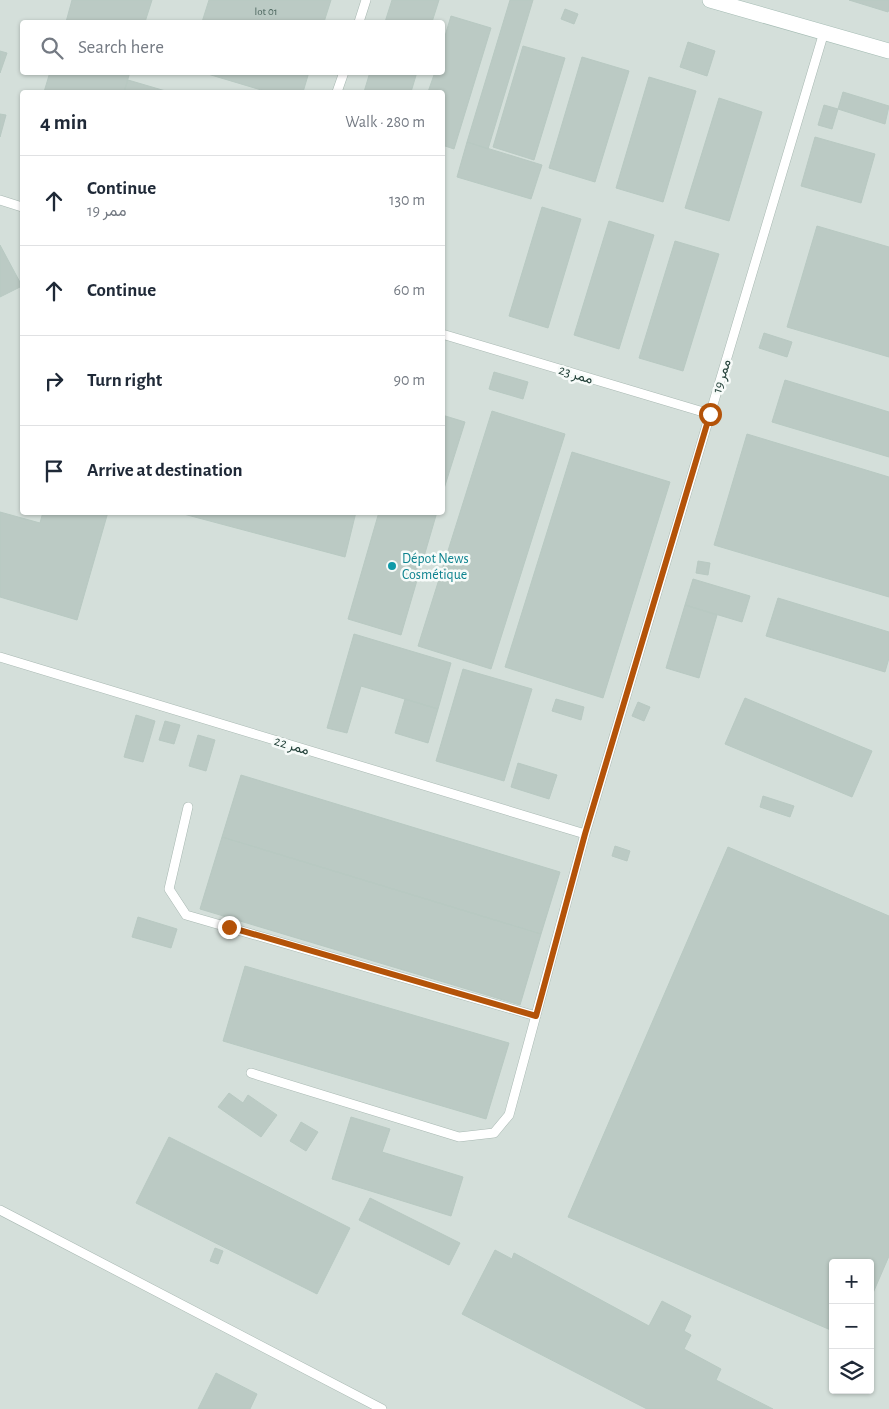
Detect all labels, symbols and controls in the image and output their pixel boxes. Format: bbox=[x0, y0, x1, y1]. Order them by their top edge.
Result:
house number: lot 01 bbox=[254, 6, 278, 17]
search box bbox=[20, 20, 445, 75]
icon: search bbox=[38, 34, 66, 62]
text: Search here bbox=[78, 38, 164, 57]
text: 4 min bbox=[40, 112, 87, 133]
text: Walk · 280 m bbox=[345, 114, 425, 130]
text: Continue bbox=[87, 179, 156, 198]
icon: ahead bbox=[40, 187, 68, 215]
text: 130 m bbox=[389, 192, 425, 208]
text: ممر 19 bbox=[87, 203, 127, 219]
icon: ahead bbox=[40, 277, 68, 305]
text: Continue bbox=[87, 281, 156, 300]
text: 60 m bbox=[394, 282, 425, 298]
street label: ممر 19 bbox=[710, 358, 735, 395]
street label: ممر 23 bbox=[556, 363, 595, 388]
icon: right bbox=[40, 367, 68, 395]
text: Turn right bbox=[87, 371, 162, 390]
text: 90 m bbox=[394, 372, 425, 388]
route start bbox=[699, 403, 722, 426]
icon: arrive bbox=[40, 457, 68, 485]
text: Arrive at destination bbox=[87, 461, 243, 480]
place label: Dépot News Cosmétique bbox=[402, 552, 469, 582]
marker: Dépot News Cosmétique bbox=[386, 560, 398, 572]
street label: ممر 22 bbox=[272, 734, 311, 759]
route end bbox=[218, 916, 241, 939]
map controls bbox=[829, 1259, 874, 1394]
button: + bbox=[829, 1259, 874, 1304]
button: − bbox=[829, 1304, 874, 1349]
button: layers bbox=[829, 1349, 874, 1394]

